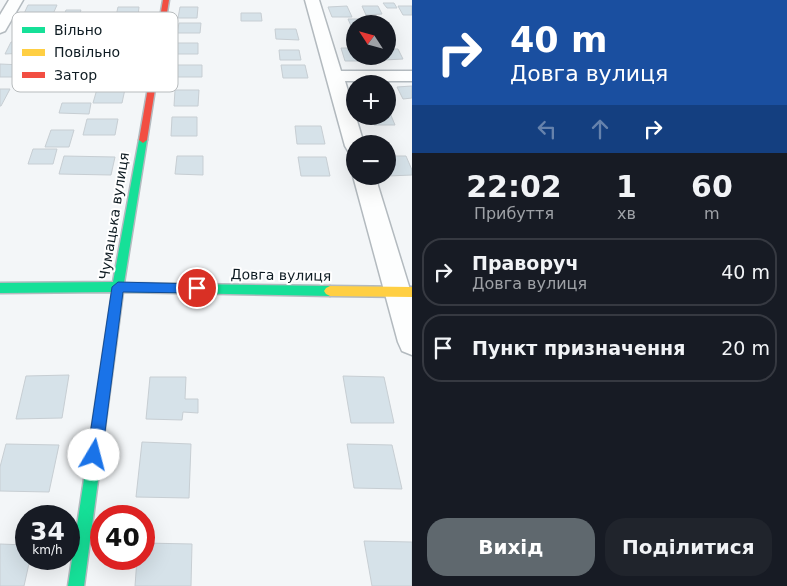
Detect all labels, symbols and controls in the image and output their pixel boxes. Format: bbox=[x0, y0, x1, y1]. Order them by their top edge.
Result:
legend bbox=[12, 12, 178, 92]
north arrow bbox=[346, 15, 396, 65]
map controls bbox=[346, 15, 396, 185]
icon: right bbox=[427, 20, 492, 85]
text: 40 m bbox=[510, 20, 607, 60]
text: Вільно bbox=[54, 22, 102, 38]
text: Повільно bbox=[54, 44, 120, 60]
text: Довга вулиця bbox=[510, 61, 668, 86]
text: Затор bbox=[54, 67, 97, 83]
button: + bbox=[346, 75, 396, 125]
icon: left bbox=[533, 115, 561, 143]
icon: ahead bbox=[586, 115, 614, 143]
icon: right bbox=[639, 115, 667, 143]
button: − bbox=[346, 135, 396, 185]
street label: Чумацька вулиця bbox=[96, 151, 132, 281]
text: 22:02 bbox=[466, 169, 562, 204]
text: 1 bbox=[616, 169, 637, 204]
text: 60 bbox=[691, 169, 733, 204]
text: Прибуття bbox=[474, 204, 554, 223]
text: хв bbox=[617, 204, 636, 223]
text: m bbox=[704, 204, 720, 223]
text: Праворуч bbox=[472, 252, 578, 274]
icon: right bbox=[429, 258, 457, 286]
text: 40 m bbox=[721, 261, 770, 283]
street label: Довга вулиця bbox=[231, 266, 331, 284]
pin bbox=[176, 267, 218, 309]
icon: arrive bbox=[183, 274, 211, 302]
text: Довга вулиця bbox=[472, 274, 587, 293]
icon: arrive bbox=[429, 334, 457, 362]
text: Пункт призначення bbox=[472, 337, 685, 359]
text: 20 m bbox=[721, 337, 770, 359]
position arrow bbox=[67, 428, 119, 480]
speed limit sign: 40 bbox=[90, 505, 155, 570]
text: 34 bbox=[30, 517, 65, 546]
button: Вихід bbox=[427, 518, 595, 576]
button: Поділитися bbox=[605, 518, 772, 576]
text: km/h bbox=[32, 543, 63, 557]

